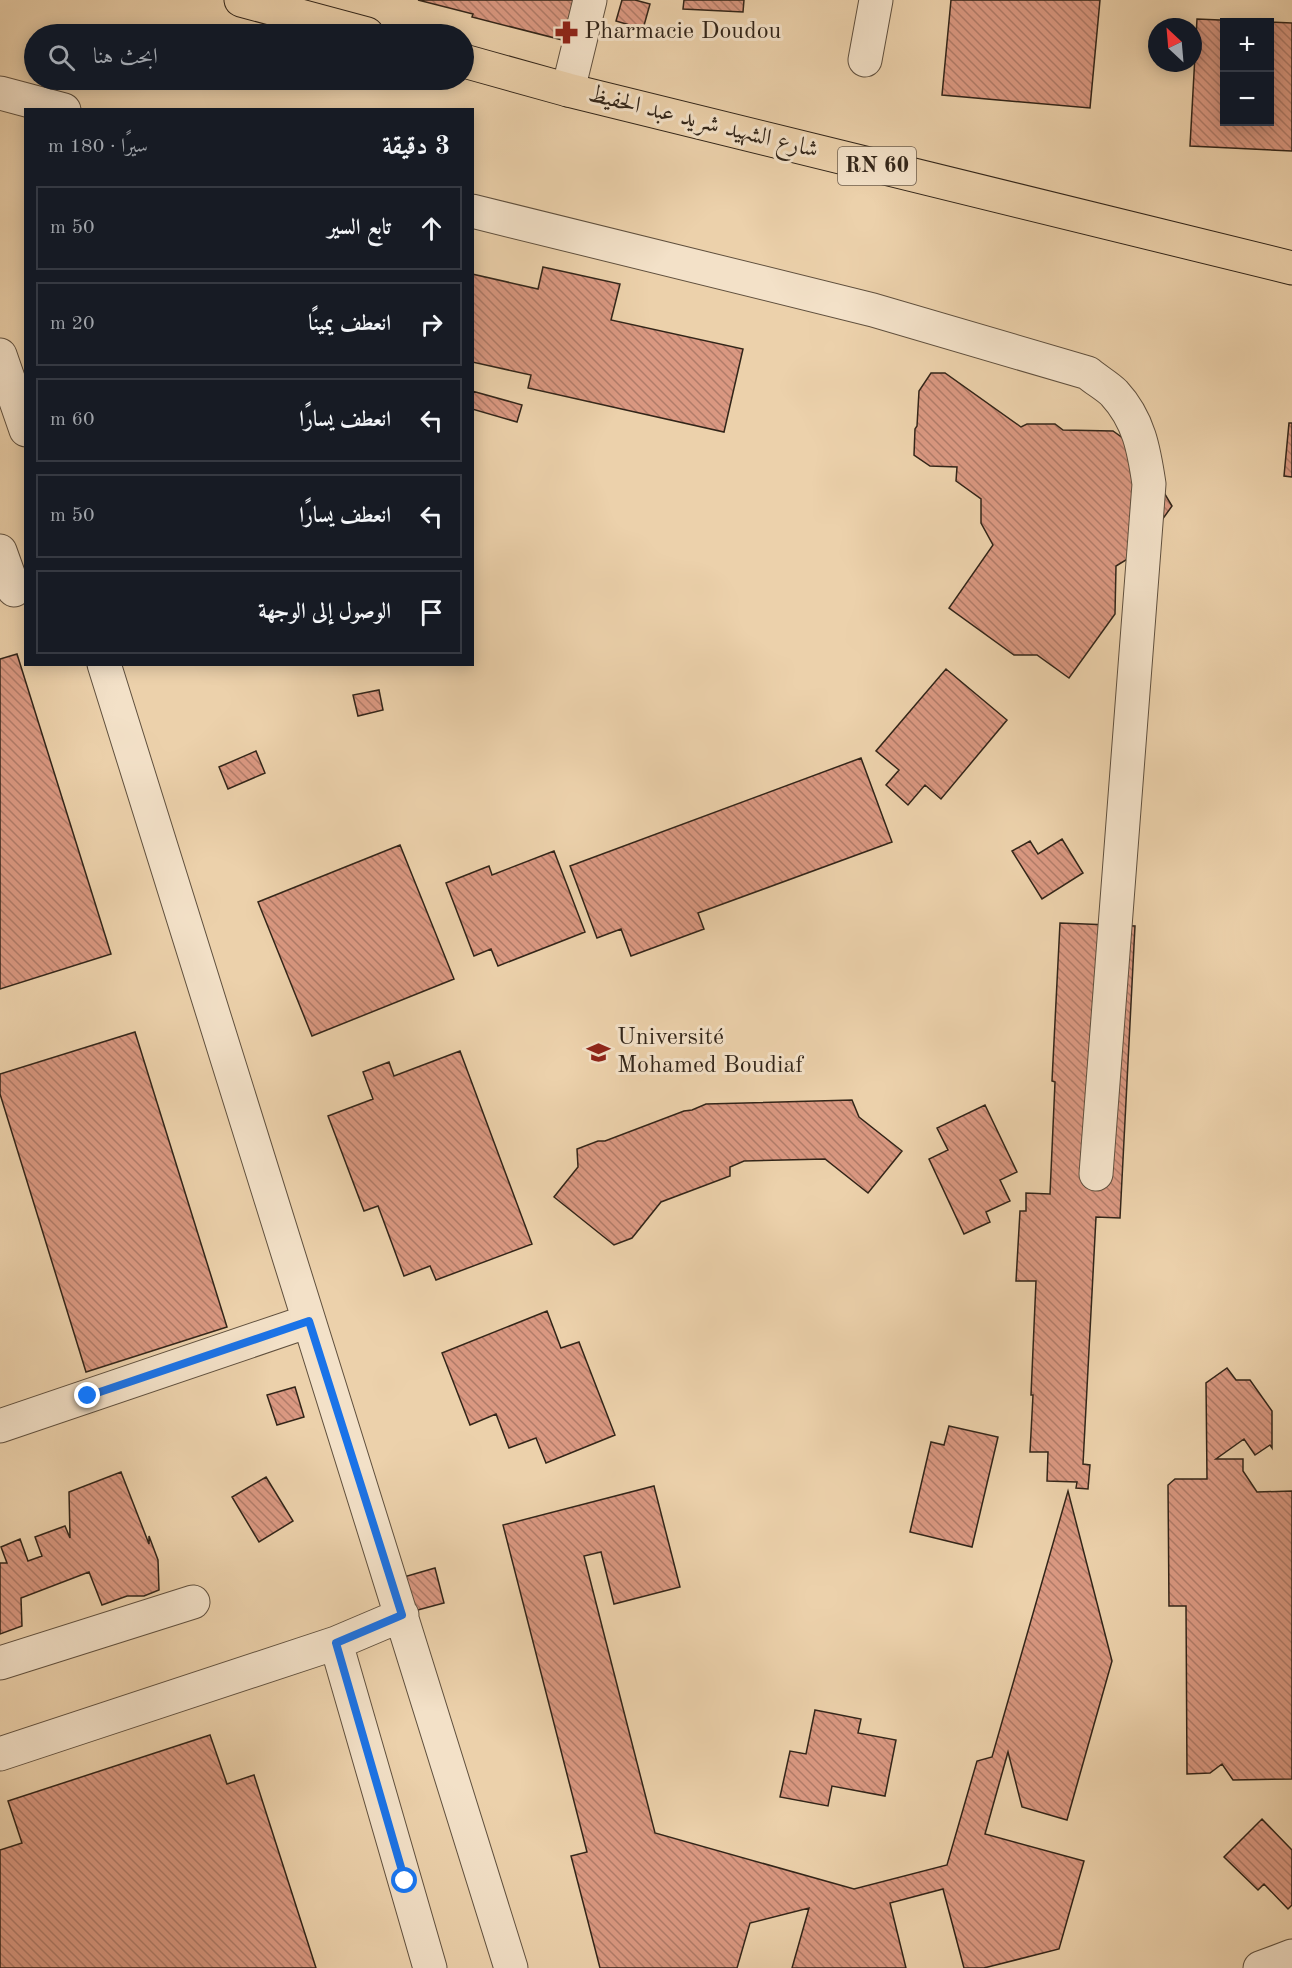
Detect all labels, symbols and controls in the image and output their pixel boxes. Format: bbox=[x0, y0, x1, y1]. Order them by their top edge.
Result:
north arrow bbox=[1148, 18, 1202, 72]
map controls bbox=[1220, 18, 1274, 126]
button: + bbox=[1220, 18, 1274, 72]
pharmacy icon: Pharmacie Doudou bbox=[553, 19, 579, 45]
place label: Pharmacie Doudou bbox=[584, 20, 782, 44]
search box bbox=[24, 24, 474, 90]
icon: search bbox=[45, 41, 78, 74]
text: ابحث هنا bbox=[93, 46, 158, 68]
button: − bbox=[1220, 72, 1274, 126]
street label: شارع الشهيد شريد عبد الحفيظ bbox=[584, 82, 821, 169]
text: 3 دقيقة bbox=[382, 134, 450, 160]
text: سيرًا · 180 m bbox=[48, 137, 148, 157]
road number: RN 60 bbox=[838, 147, 916, 185]
icon: ahead bbox=[415, 212, 448, 245]
text: تابع السير bbox=[327, 217, 391, 239]
text: 50 m bbox=[50, 218, 95, 238]
icon: right bbox=[415, 308, 448, 341]
text: انعطف يمينًا bbox=[308, 313, 391, 335]
text: 20 m bbox=[50, 314, 95, 334]
icon: left bbox=[415, 404, 448, 437]
text: انعطف يسارًا bbox=[299, 409, 391, 431]
text: 60 m bbox=[50, 410, 95, 430]
icon: left bbox=[415, 500, 448, 533]
text: انعطف يسارًا bbox=[299, 505, 391, 527]
text: 50 m bbox=[50, 506, 95, 526]
icon: arrive bbox=[415, 596, 448, 629]
text: الوصول إلى الوجهة bbox=[258, 601, 391, 623]
place label: Université Mohamed Boudiaf bbox=[617, 1026, 804, 1078]
school or university icon: Université Mohamed Boudiaf bbox=[586, 1039, 612, 1065]
route end bbox=[74, 1382, 100, 1408]
route start bbox=[391, 1867, 417, 1893]

